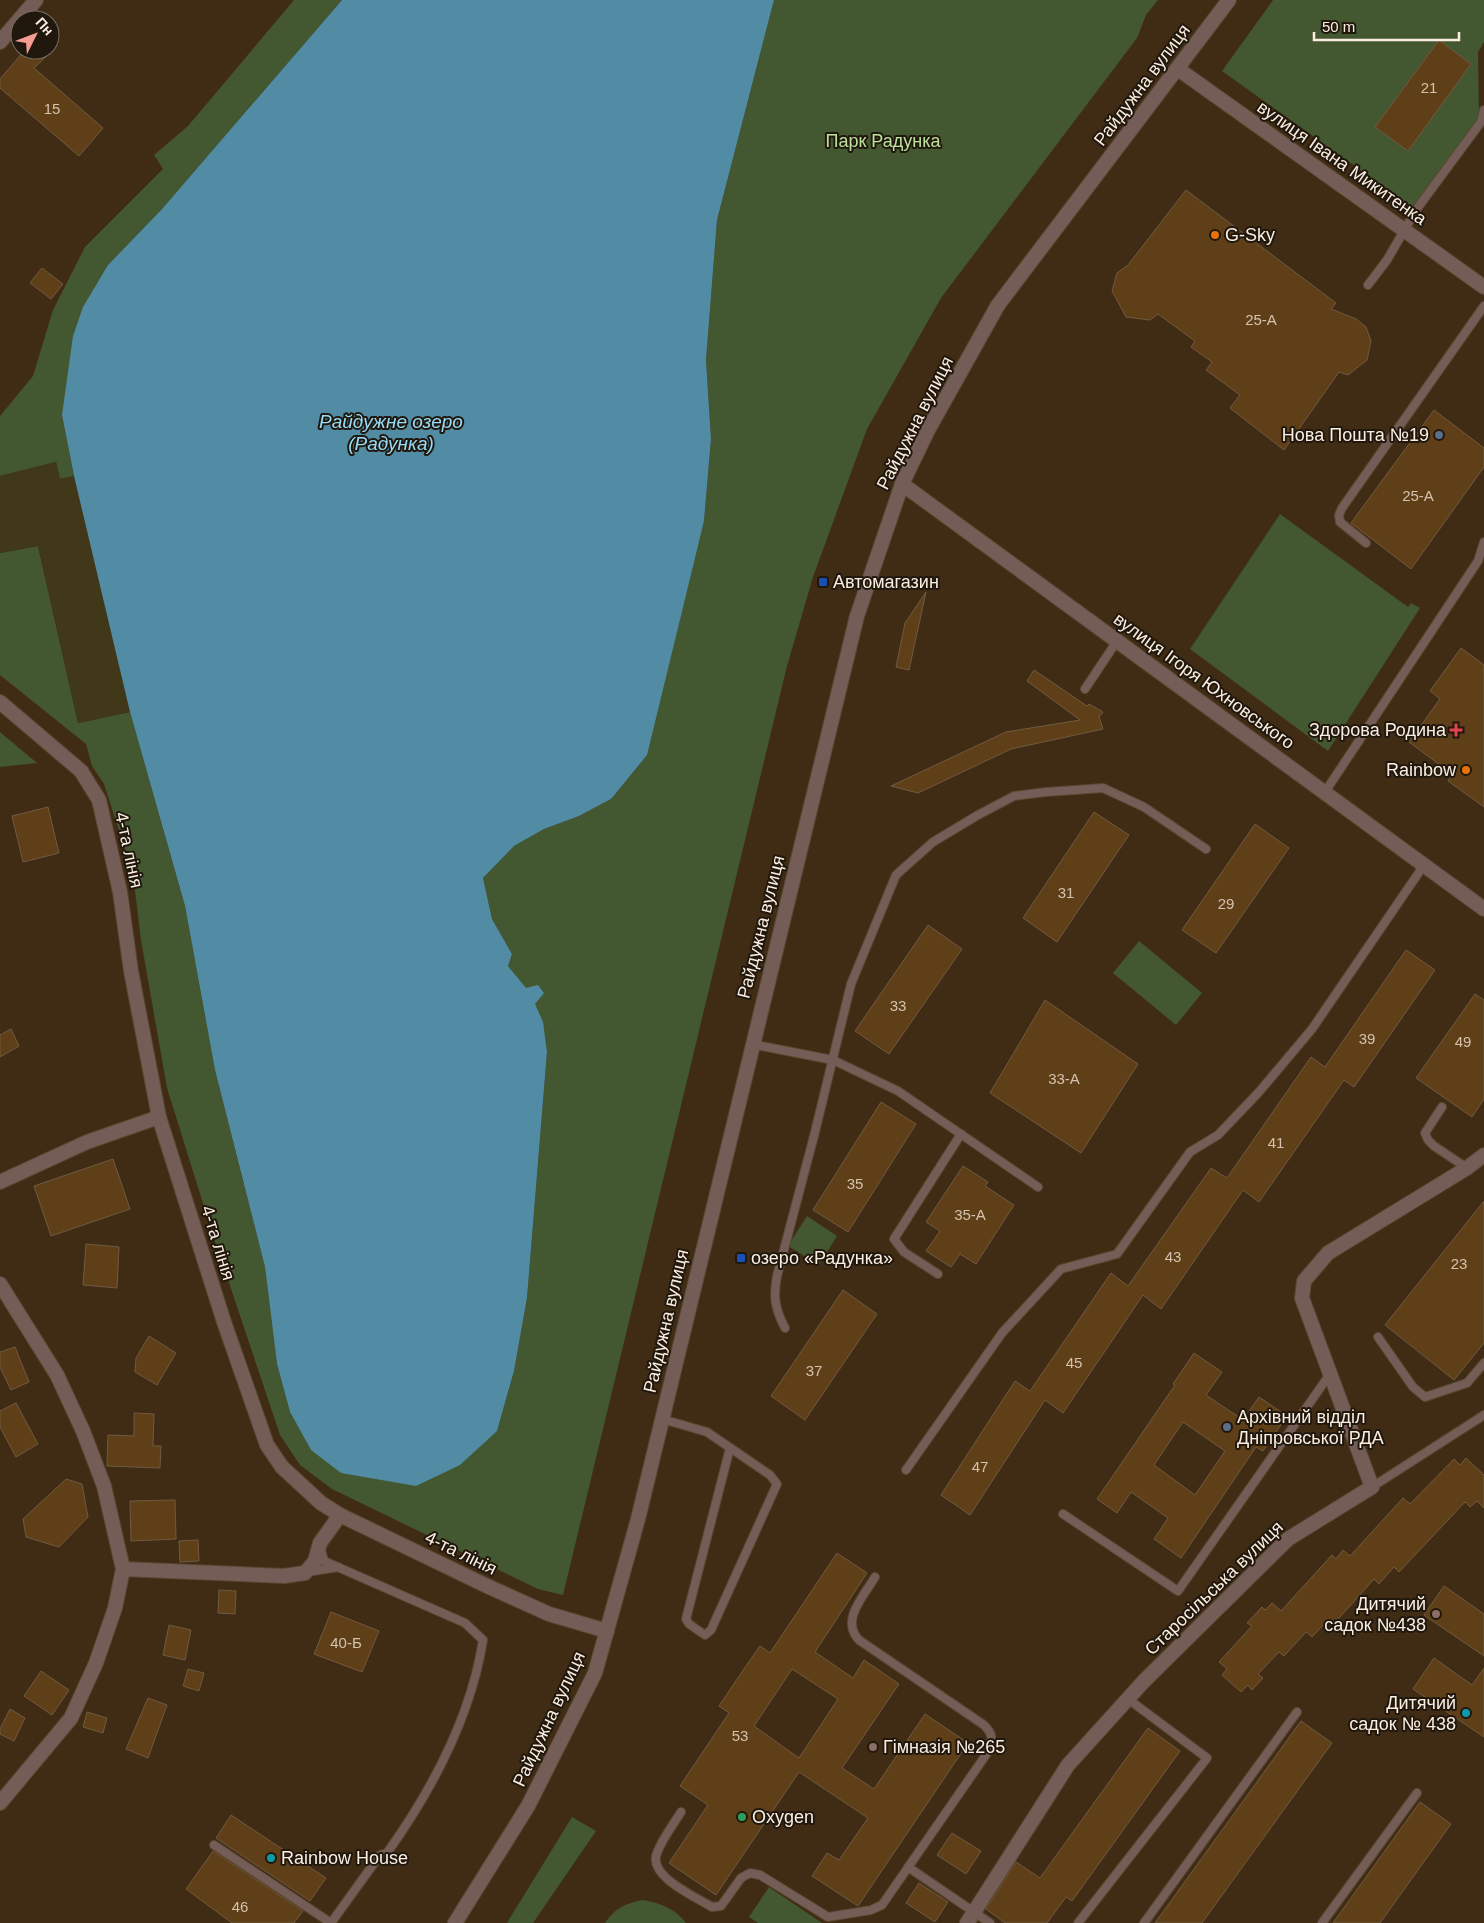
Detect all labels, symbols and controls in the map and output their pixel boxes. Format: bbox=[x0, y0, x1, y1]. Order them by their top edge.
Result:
north arrow bbox=[10, 10, 60, 60]
scale bar bbox=[1314, 10, 1459, 42]
text: Пн bbox=[33, 14, 57, 39]
text: 50 m bbox=[1322, 18, 1355, 35]
street label: Райдужна вулиця bbox=[1090, 20, 1194, 150]
house number: 21 bbox=[1421, 79, 1437, 96]
street label: вулиця Івана Микитенка bbox=[1254, 97, 1431, 230]
house number: 15 bbox=[44, 100, 60, 117]
park label: Парк Радунка bbox=[826, 131, 941, 151]
place label: G-Sky bbox=[1225, 225, 1275, 245]
marker: G-Sky bbox=[1209, 229, 1221, 241]
house number: 25-А bbox=[1245, 311, 1277, 328]
street label: Райдужна вулиця bbox=[873, 353, 957, 493]
water label: Райдужне озеро (Радунка) bbox=[319, 411, 463, 454]
place label: Нова Пошта №19 bbox=[1282, 425, 1429, 445]
marker: Нова Пошта №19 bbox=[1433, 429, 1445, 441]
house number: 25-А bbox=[1402, 487, 1434, 504]
place label: Автомагазин bbox=[833, 572, 939, 592]
marker: Автомагазин bbox=[817, 576, 829, 588]
street label: вулиця Ігоря Юхновського bbox=[1110, 609, 1298, 753]
place label: Здорова Родина bbox=[1309, 720, 1447, 740]
marker: Здорова Родина bbox=[1450, 724, 1462, 736]
place label: Rainbow bbox=[1386, 760, 1457, 780]
marker: Rainbow bbox=[1460, 764, 1472, 776]
street label: 4-та лінія bbox=[111, 810, 147, 890]
street label: Райдужна вулиця bbox=[734, 853, 788, 1001]
house number: 31 bbox=[1058, 884, 1074, 901]
house number: 29 bbox=[1218, 895, 1234, 912]
house number: 33 bbox=[890, 997, 906, 1014]
house number: 39 bbox=[1359, 1030, 1375, 1047]
house number: 49 bbox=[1455, 1033, 1471, 1050]
house number: 33-А bbox=[1048, 1070, 1080, 1087]
house number: 41 bbox=[1268, 1134, 1284, 1151]
house number: 35 bbox=[847, 1175, 863, 1192]
street label: 4-та лінія bbox=[197, 1203, 239, 1283]
house number: 35-А bbox=[954, 1206, 986, 1223]
street label: Райдужна вулиця bbox=[640, 1247, 692, 1395]
place label: озеро «Радунка» bbox=[751, 1248, 893, 1268]
house number: 43 bbox=[1165, 1248, 1181, 1265]
marker: озеро «Радунка» bbox=[735, 1252, 747, 1264]
house number: 23 bbox=[1451, 1255, 1467, 1272]
house number: 45 bbox=[1066, 1354, 1082, 1371]
house number: 37 bbox=[806, 1362, 822, 1379]
place label: Архівний відділ Дніпровської РДА bbox=[1237, 1407, 1384, 1448]
marker: Архівний відділ Дніпровської РДА bbox=[1221, 1421, 1233, 1433]
house number: 47 bbox=[972, 1458, 988, 1475]
street label: Старосільська вулиця bbox=[1141, 1517, 1287, 1659]
street label: 4-та лінія bbox=[422, 1527, 500, 1579]
place label: Дитячий садок №438 bbox=[1324, 1594, 1426, 1635]
marker: Дитячий садок №438 bbox=[1430, 1608, 1442, 1620]
house number: 40-Б bbox=[330, 1634, 362, 1651]
street label: Райдужна вулиця bbox=[509, 1648, 589, 1790]
place label: Дитячий садок № 438 bbox=[1349, 1693, 1456, 1734]
marker: Дитячий садок № 438 bbox=[1460, 1707, 1472, 1719]
house number: 53 bbox=[732, 1727, 748, 1744]
place label: Гімназія №265 bbox=[883, 1737, 1005, 1757]
marker: Гімназія №265 bbox=[867, 1741, 879, 1753]
place label: Oxygen bbox=[752, 1807, 814, 1827]
marker: Oxygen bbox=[736, 1811, 748, 1823]
place label: Rainbow House bbox=[281, 1848, 408, 1868]
marker: Rainbow House bbox=[265, 1852, 277, 1864]
house number: 46 bbox=[232, 1898, 248, 1915]

